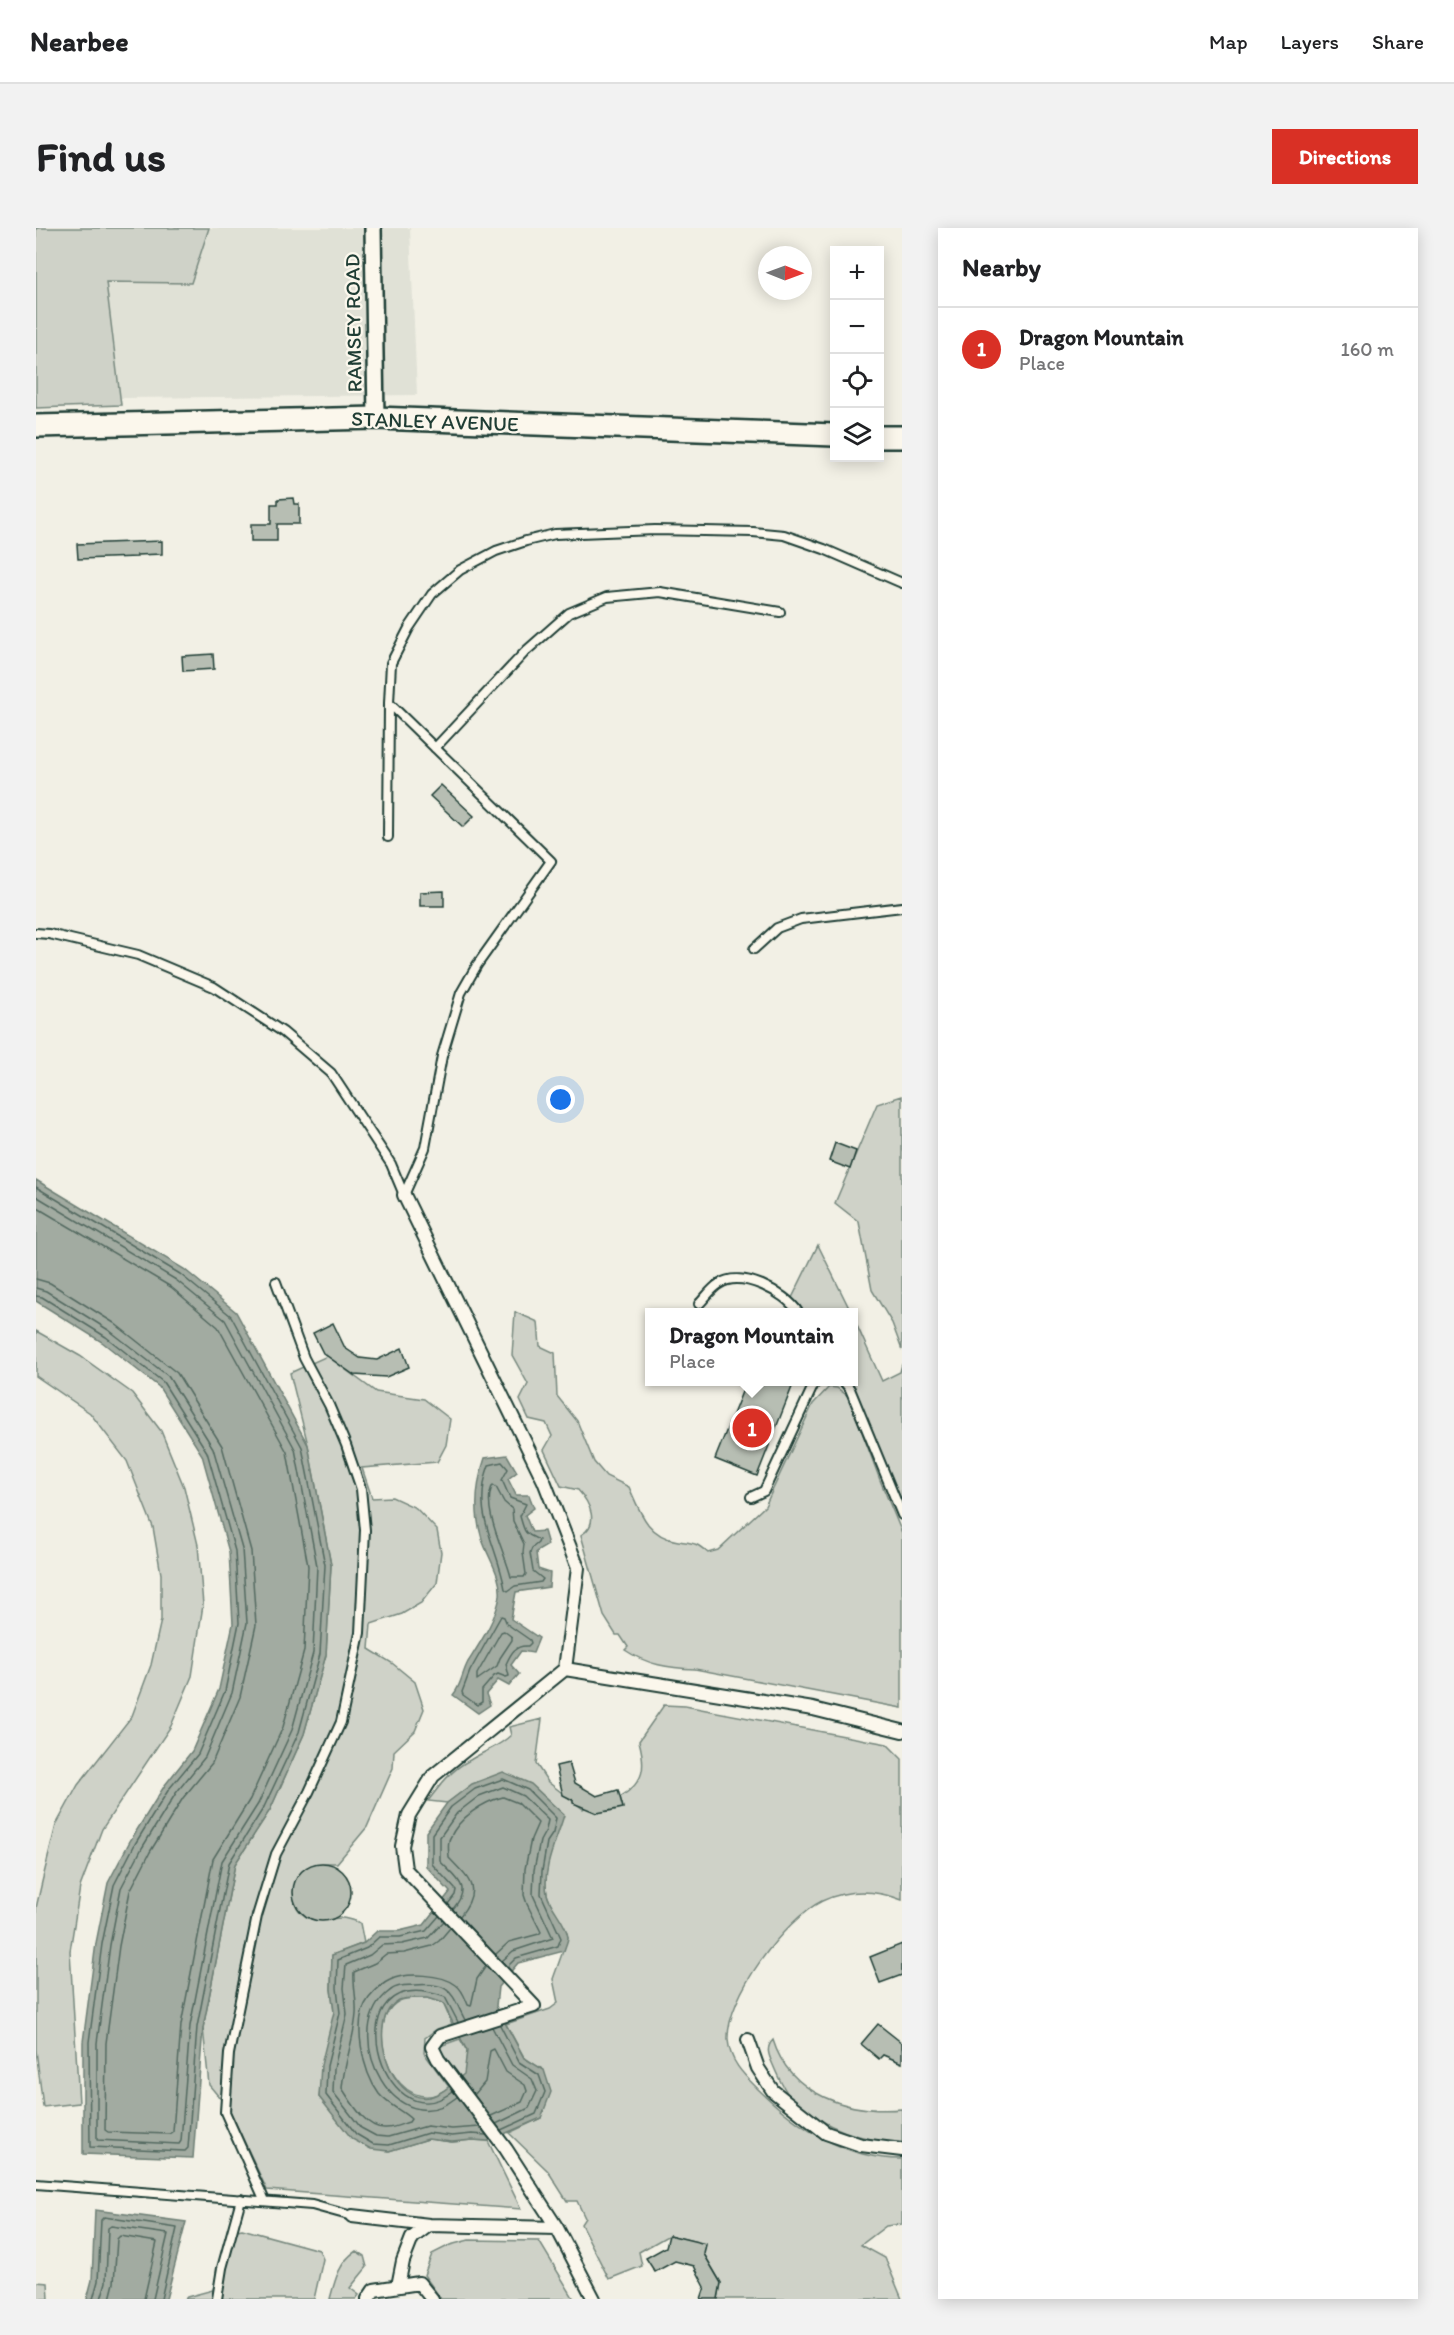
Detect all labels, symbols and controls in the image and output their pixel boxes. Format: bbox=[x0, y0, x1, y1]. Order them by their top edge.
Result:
text: Nearbee bbox=[30, 24, 129, 58]
text: Map bbox=[1209, 29, 1248, 54]
text: Layers bbox=[1281, 29, 1339, 54]
text: Share bbox=[1372, 29, 1424, 54]
button: Directions bbox=[1272, 129, 1418, 184]
text: Find us bbox=[36, 131, 166, 182]
north arrow bbox=[758, 246, 812, 300]
map controls bbox=[830, 246, 884, 462]
button: + bbox=[830, 246, 884, 300]
text: Nearby bbox=[962, 251, 1041, 283]
street label: RAMSEY ROAD bbox=[339, 253, 367, 393]
button: − bbox=[830, 300, 884, 354]
text: Dragon Mountain bbox=[1019, 324, 1184, 351]
text: 1 bbox=[977, 337, 986, 361]
text: 160 m bbox=[1341, 337, 1394, 361]
text: Place bbox=[1019, 351, 1065, 375]
button: locate bbox=[830, 354, 884, 408]
street label: STANLEY AVENUE bbox=[351, 406, 519, 436]
button: layers bbox=[830, 408, 884, 462]
your location bbox=[546, 1085, 575, 1114]
popup bbox=[645, 1308, 858, 1386]
text: Dragon Mountain bbox=[669, 1322, 834, 1349]
text: Place bbox=[669, 1349, 715, 1373]
pin: 1 bbox=[732, 1406, 772, 1450]

